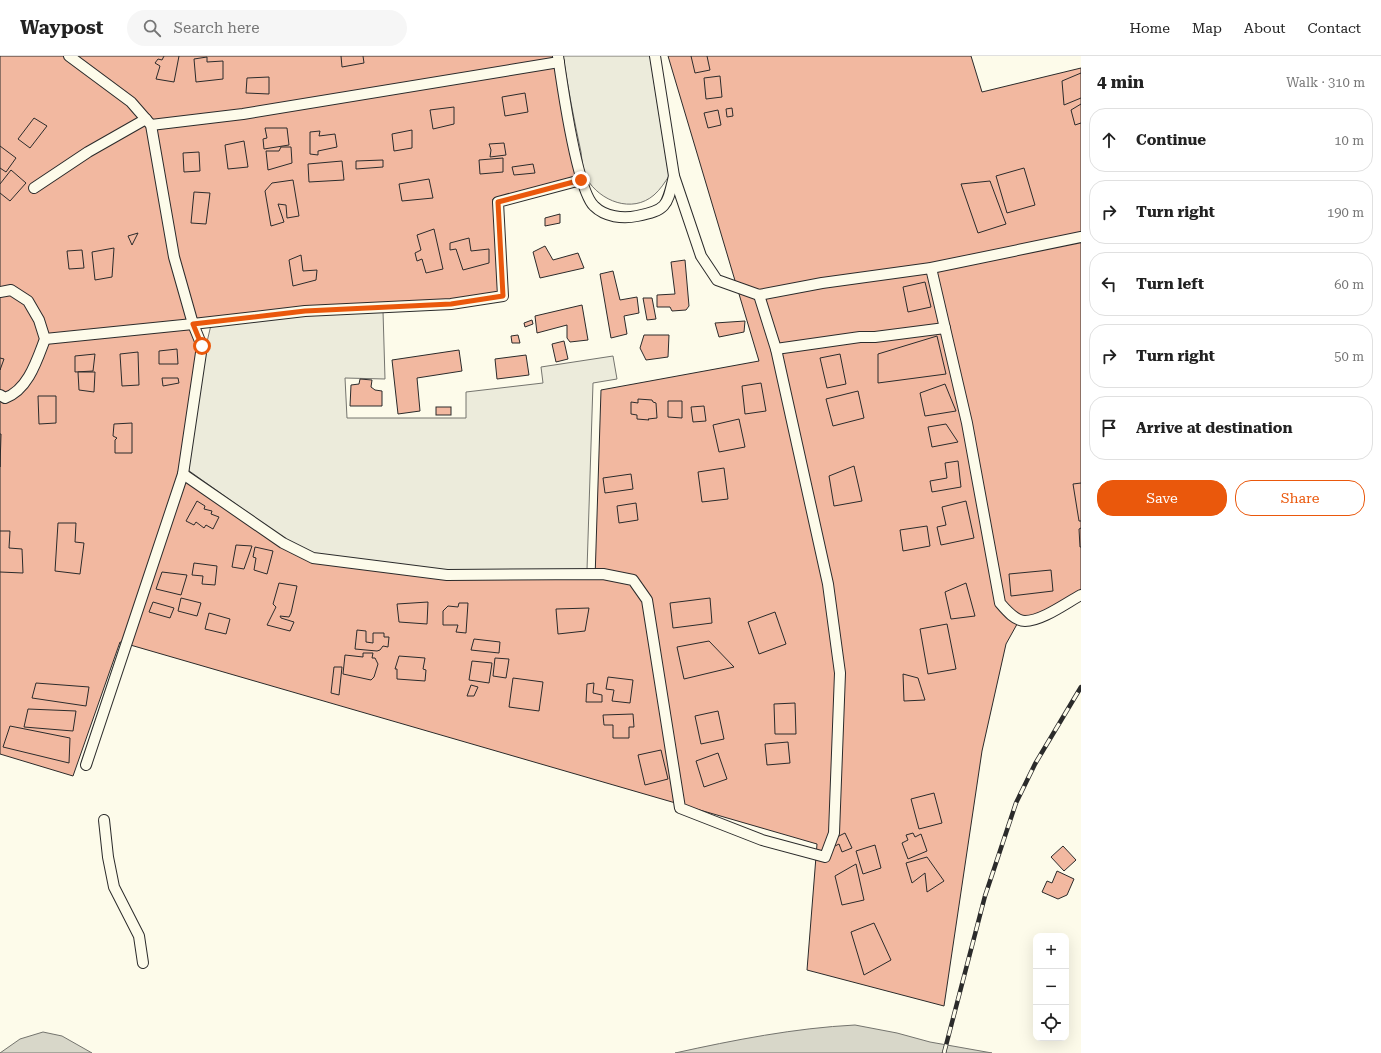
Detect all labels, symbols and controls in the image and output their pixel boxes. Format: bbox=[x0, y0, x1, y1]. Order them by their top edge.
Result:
search box bbox=[127, 10, 407, 46]
text: Waypost bbox=[20, 16, 103, 39]
icon: search bbox=[141, 17, 163, 39]
text: Search here bbox=[173, 19, 259, 37]
text: Home bbox=[1129, 20, 1170, 36]
text: Map bbox=[1192, 20, 1222, 36]
text: About bbox=[1244, 20, 1286, 36]
text: Contact bbox=[1308, 20, 1361, 36]
text: 4 min bbox=[1097, 72, 1144, 92]
text: Walk · 310 m bbox=[1286, 75, 1365, 90]
icon: ahead bbox=[1098, 129, 1120, 151]
text: Continue bbox=[1136, 131, 1206, 149]
text: 10 m bbox=[1334, 133, 1364, 148]
route end bbox=[572, 171, 590, 189]
icon: right bbox=[1098, 201, 1120, 223]
text: Turn right bbox=[1136, 203, 1215, 221]
text: 190 m bbox=[1327, 205, 1364, 220]
icon: left bbox=[1098, 273, 1120, 295]
text: Turn left bbox=[1136, 275, 1204, 293]
text: 60 m bbox=[1334, 277, 1364, 292]
route start bbox=[193, 337, 211, 355]
icon: right bbox=[1098, 345, 1120, 367]
text: Turn right bbox=[1136, 347, 1215, 365]
text: 50 m bbox=[1334, 349, 1364, 364]
icon: arrive bbox=[1098, 417, 1120, 439]
text: Arrive at destination bbox=[1136, 419, 1292, 437]
button: Save bbox=[1097, 480, 1227, 516]
button: Share bbox=[1235, 480, 1365, 516]
map controls bbox=[1033, 933, 1069, 1041]
button: + bbox=[1033, 933, 1069, 969]
button: − bbox=[1033, 969, 1069, 1005]
button: locate bbox=[1033, 1005, 1069, 1041]

